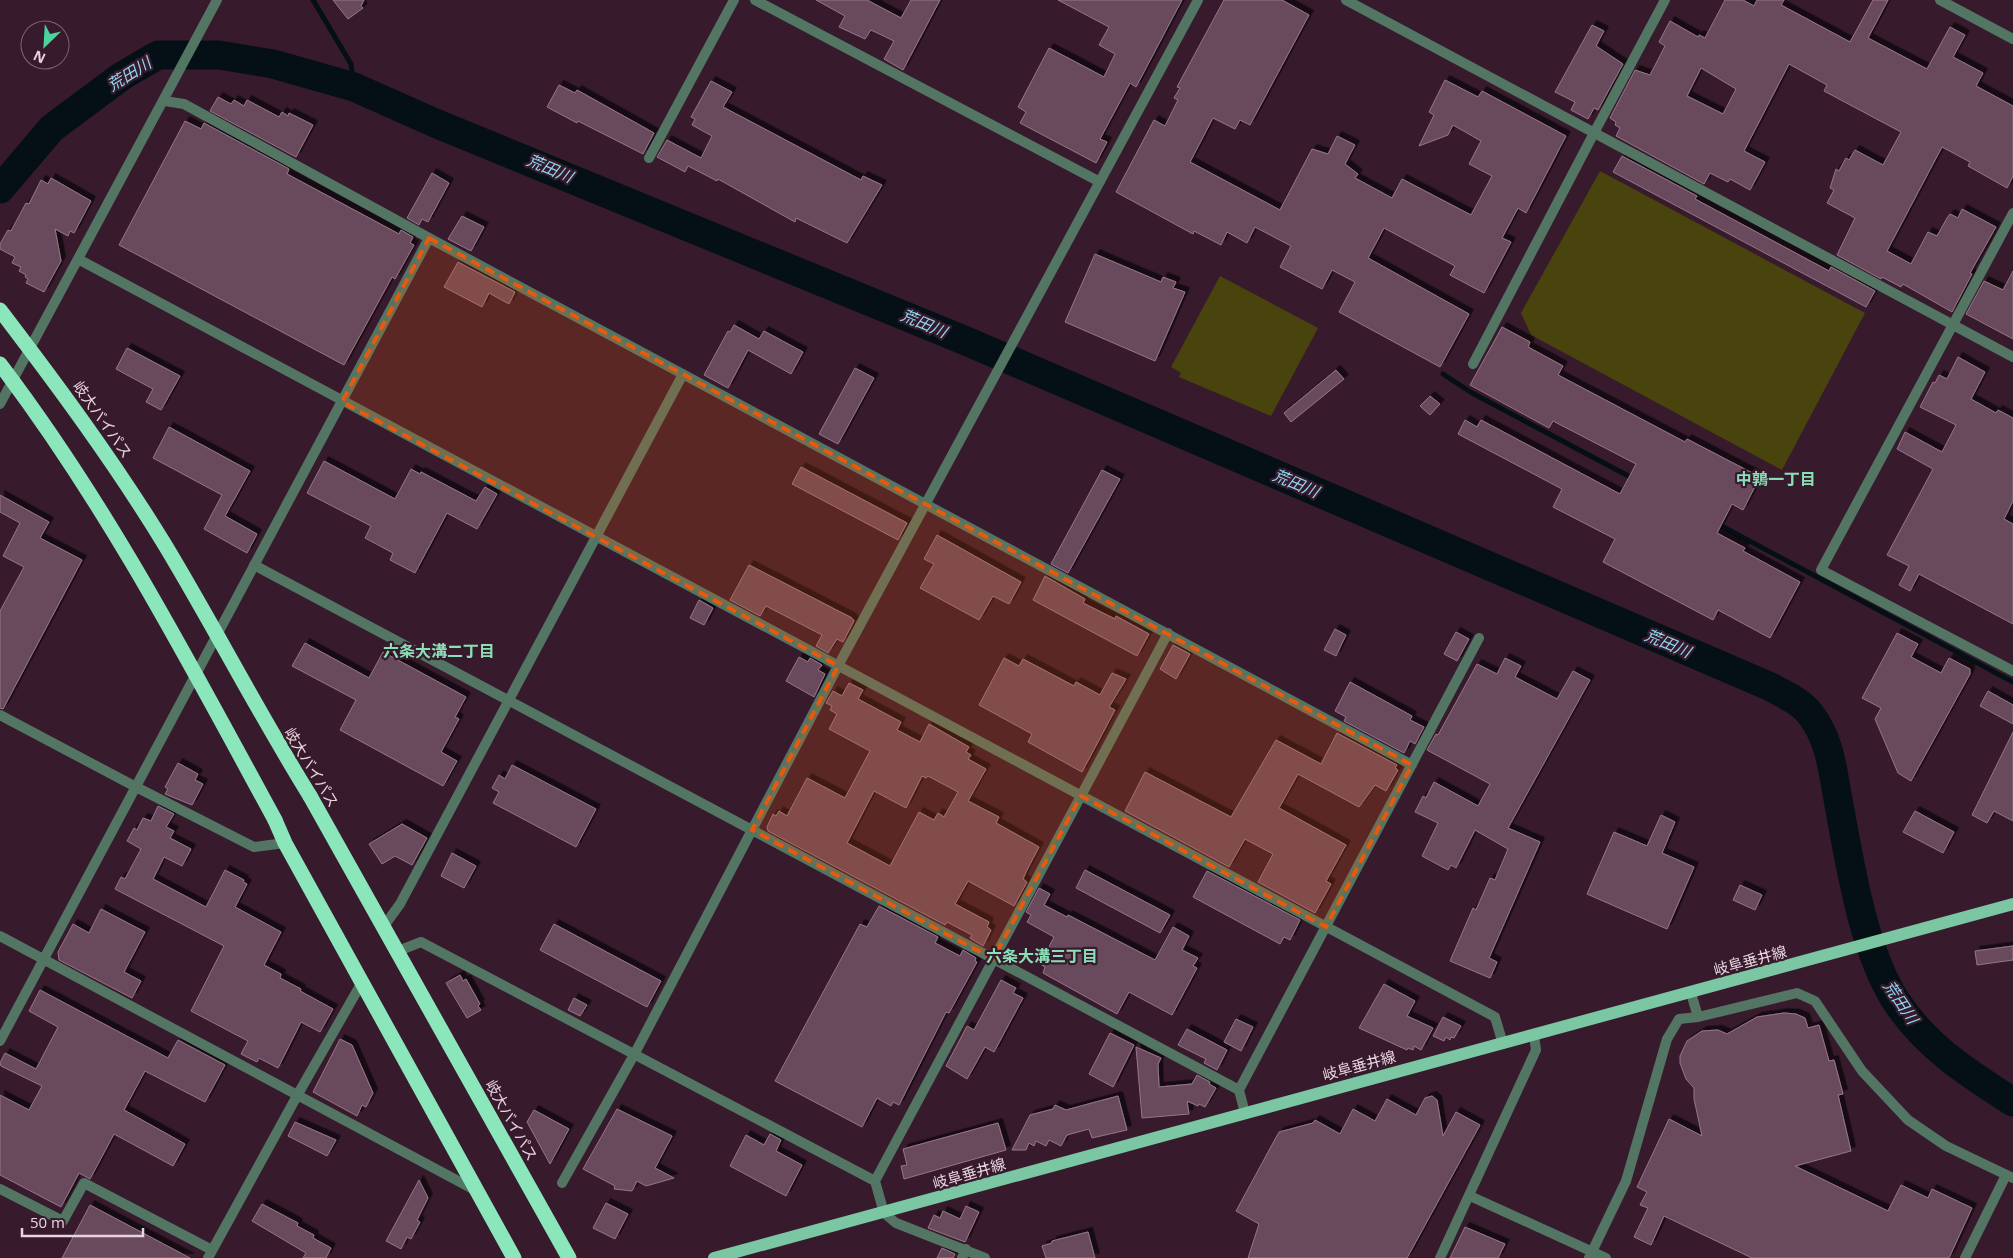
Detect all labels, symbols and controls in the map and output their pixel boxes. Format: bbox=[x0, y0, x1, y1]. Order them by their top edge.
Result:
north arrow bbox=[20, 20, 70, 70]
text: N bbox=[30, 46, 48, 68]
water label: 荒田川 bbox=[103, 51, 157, 96]
water label: 荒田川 bbox=[524, 148, 578, 188]
water label: 荒田川 bbox=[898, 303, 952, 343]
street label: 岐大バイパス bbox=[69, 377, 137, 461]
water label: 荒田川 bbox=[1270, 463, 1324, 503]
district label: 中鶉一丁目 bbox=[1736, 468, 1816, 490]
water label: 荒田川 bbox=[1642, 623, 1696, 663]
district label: 六条大溝二丁目 bbox=[383, 640, 495, 662]
street label: 岐大バイパス bbox=[280, 723, 344, 811]
street label: 岐阜垂井線 bbox=[1711, 941, 1789, 979]
district label: 六条大溝三丁目 bbox=[986, 945, 1098, 967]
water label: 荒田川 bbox=[1878, 976, 1925, 1030]
street label: 岐阜垂井線 bbox=[1320, 1046, 1398, 1084]
street label: 岐大バイパス bbox=[482, 1076, 542, 1164]
street label: 岐阜垂井線 bbox=[930, 1153, 1008, 1193]
scale bar bbox=[22, 1206, 144, 1238]
text: 50 m bbox=[30, 1212, 65, 1232]

